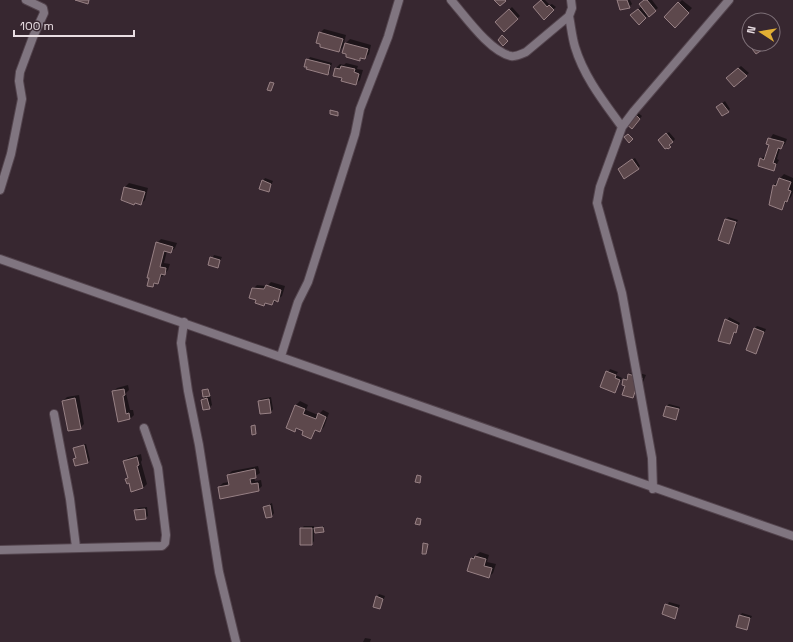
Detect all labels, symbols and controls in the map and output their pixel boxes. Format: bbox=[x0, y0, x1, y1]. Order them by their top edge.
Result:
scale bar bbox=[14, 12, 134, 38]
north arrow bbox=[741, 12, 781, 52]
text: 100 m bbox=[20, 18, 54, 34]
text: N bbox=[744, 25, 759, 35]

